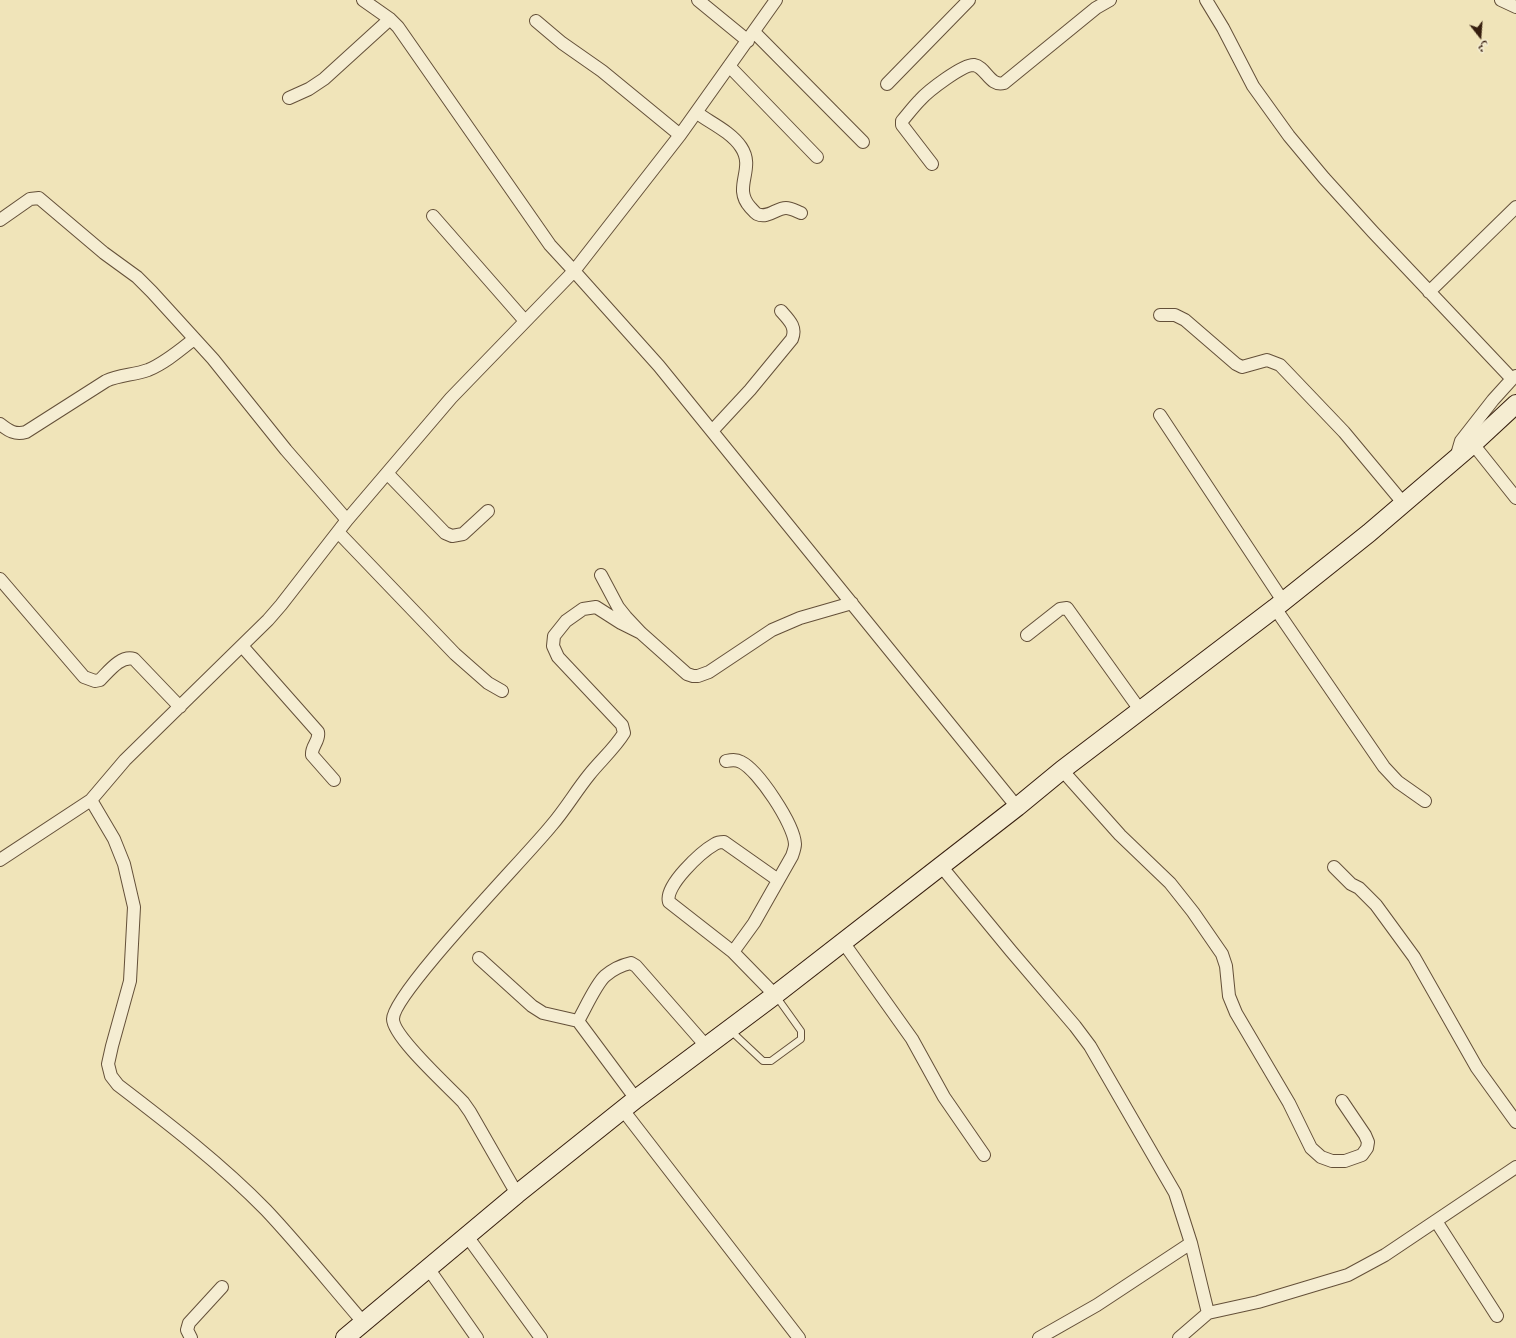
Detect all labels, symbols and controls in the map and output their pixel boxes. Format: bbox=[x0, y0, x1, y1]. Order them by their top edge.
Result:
north arrow bbox=[1460, 16, 1500, 56]
text: ش bbox=[1476, 38, 1491, 57]

